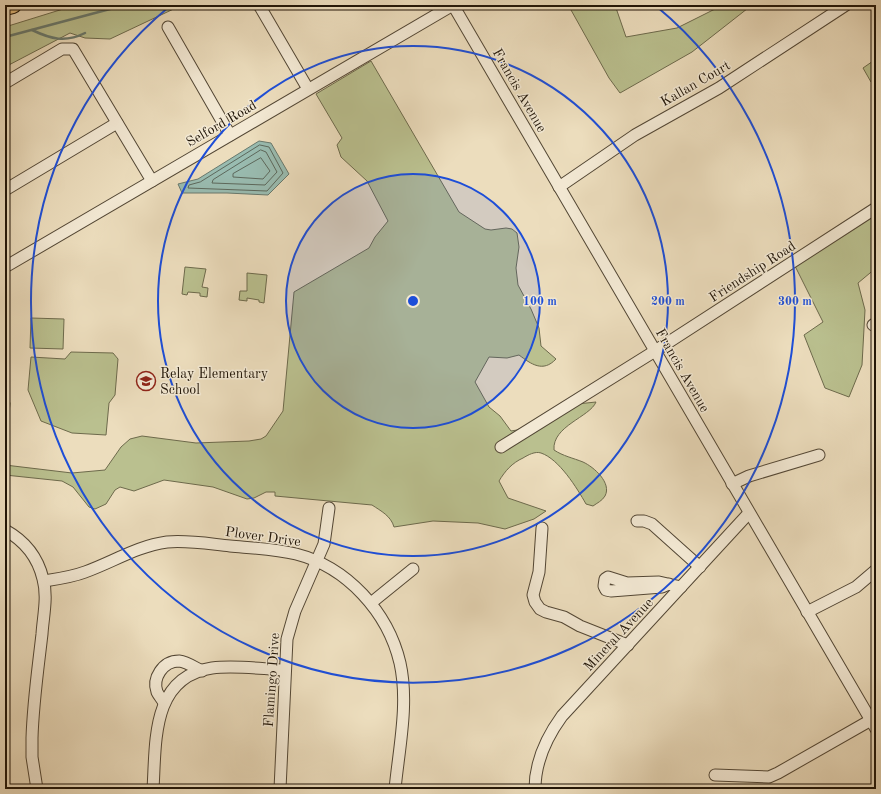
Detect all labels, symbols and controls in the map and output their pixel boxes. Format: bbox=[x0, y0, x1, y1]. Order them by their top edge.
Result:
street label: Francis Avenue bbox=[490, 46, 549, 135]
street label: Kallan Court bbox=[658, 58, 733, 109]
street label: Selford Road bbox=[184, 98, 259, 150]
street label: Friendship Road bbox=[707, 239, 798, 305]
centre of rings bbox=[406, 294, 420, 308]
text: 100 m bbox=[523, 296, 557, 308]
text: 200 m bbox=[651, 296, 685, 308]
text: 300 m bbox=[778, 296, 812, 308]
street label: Francis Avenue bbox=[653, 326, 712, 415]
place label: Relay Elementary School bbox=[160, 367, 269, 397]
school or university icon: Relay Elementary School bbox=[135, 370, 157, 392]
street label: Plover Drive bbox=[224, 525, 302, 549]
street label: Mineral Avenue bbox=[581, 595, 656, 674]
street label: Flamingo Drive bbox=[262, 632, 282, 728]

